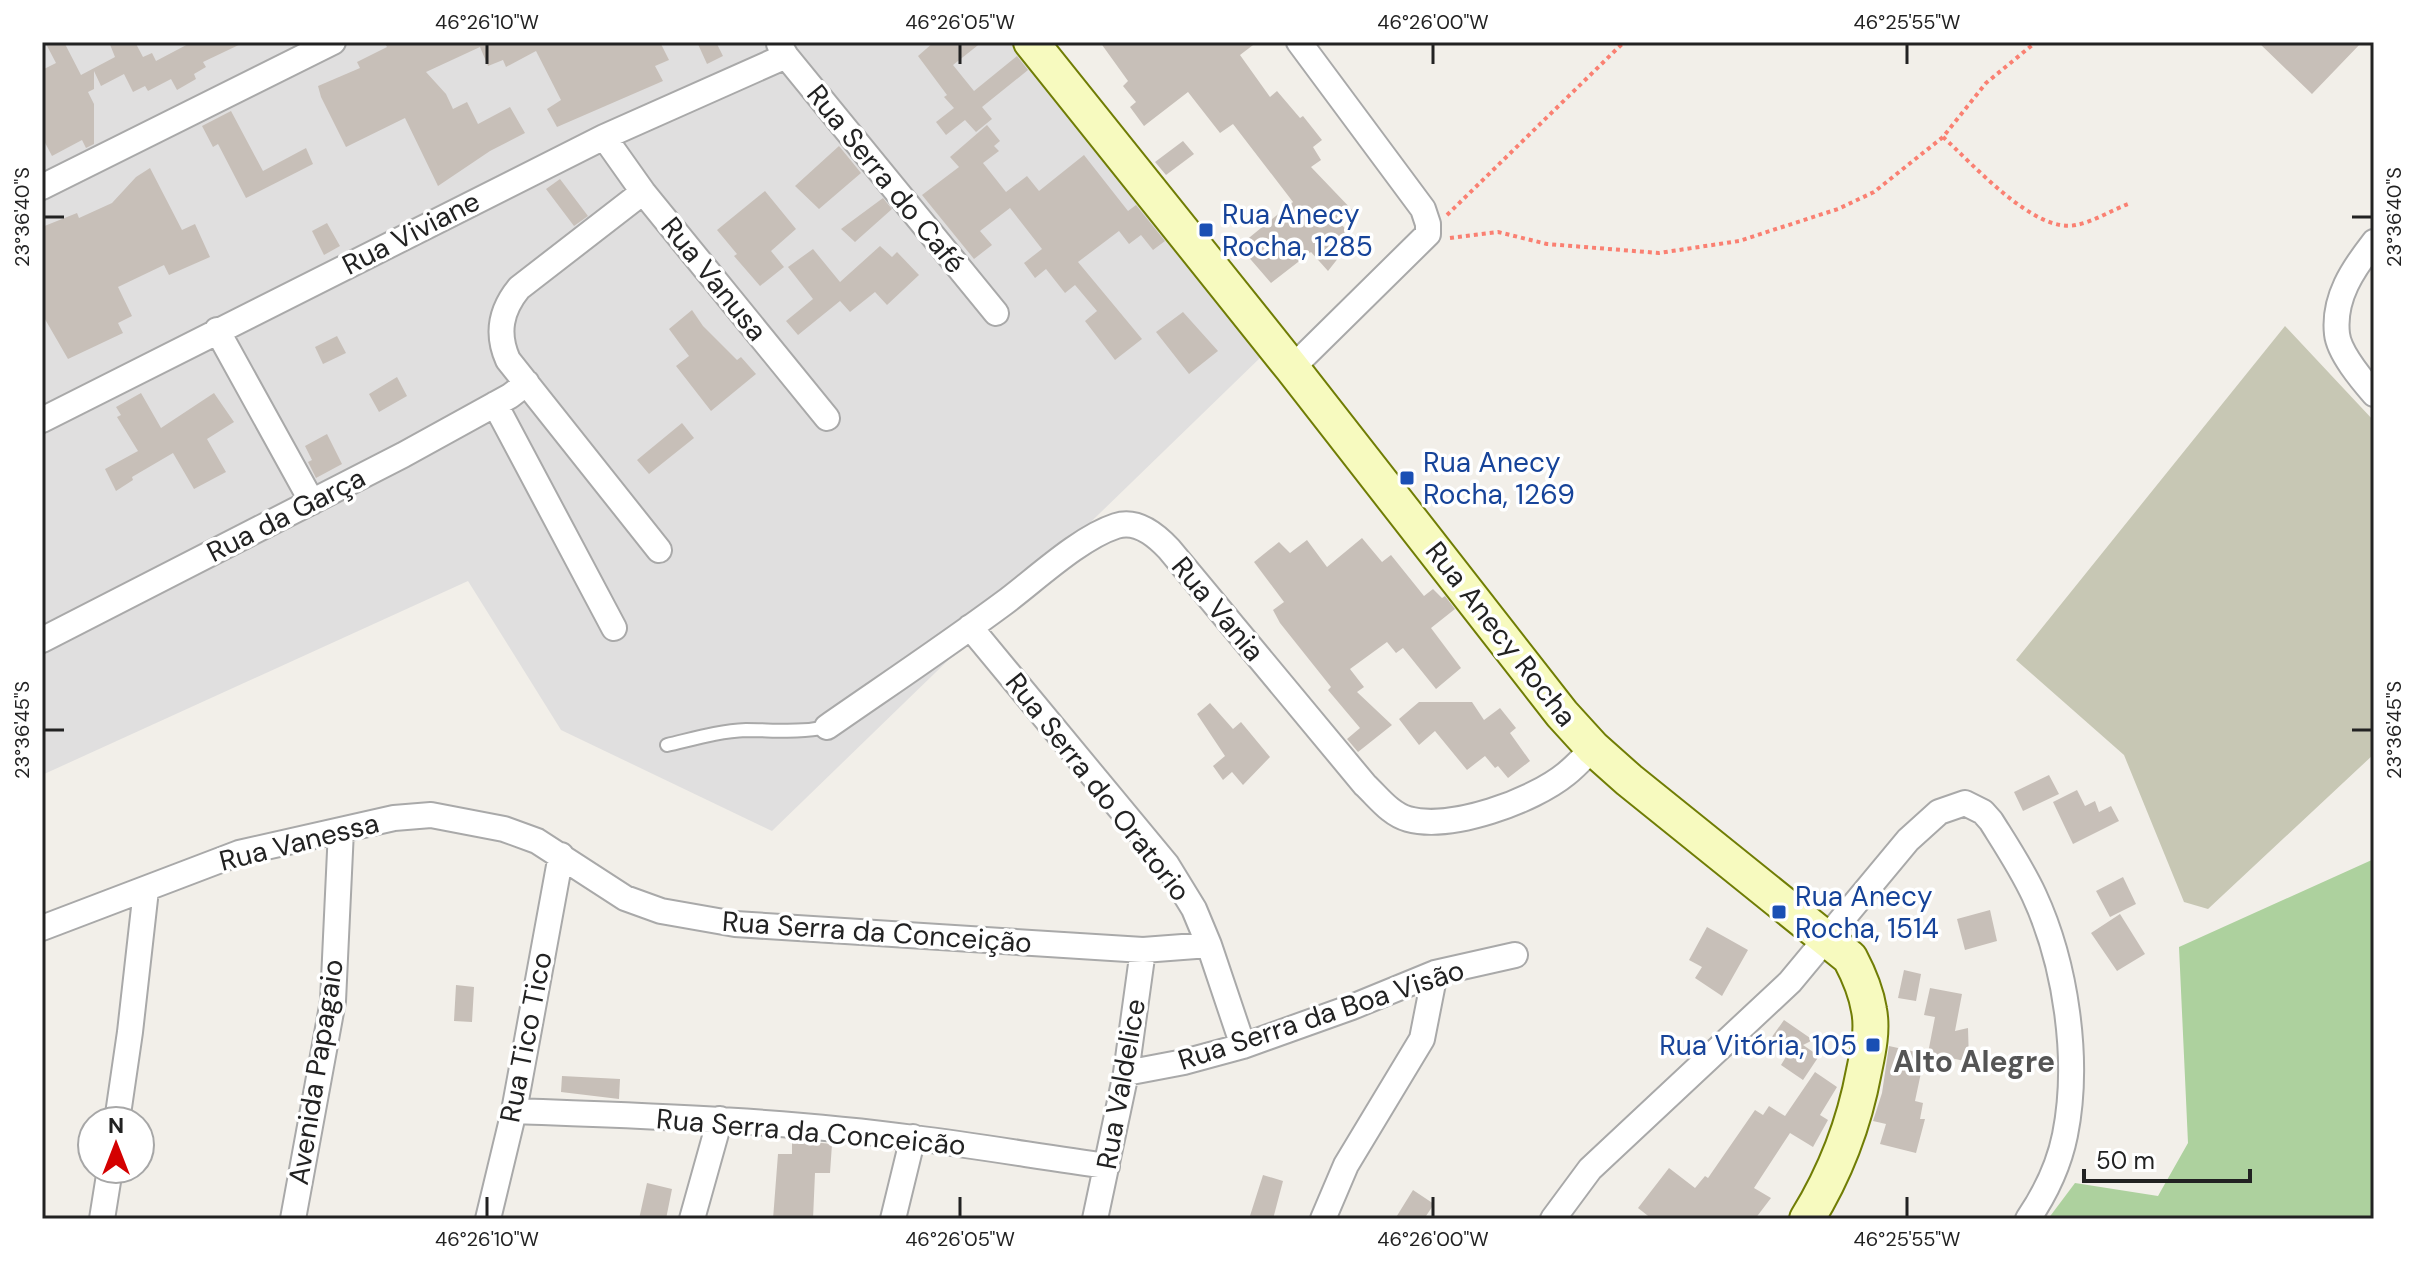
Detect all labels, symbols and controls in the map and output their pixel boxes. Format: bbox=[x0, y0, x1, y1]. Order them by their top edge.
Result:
text: 46°26'10"W bbox=[435, 9, 539, 35]
text: 46°26'05"W bbox=[905, 9, 1015, 35]
text: 46°26'00"W bbox=[1377, 9, 1489, 35]
text: 46°25'55"W bbox=[1854, 9, 1960, 35]
street label: Rua Serra do Café bbox=[798, 77, 974, 281]
text: 23°36'40"S bbox=[9, 167, 35, 267]
text: 23°36'40"S bbox=[2381, 167, 2407, 267]
street label: Rua Viviane bbox=[336, 183, 486, 283]
place label: Rua Anecy Rocha, 1285 bbox=[1222, 196, 1373, 265]
street label: Rua Vanusa bbox=[653, 209, 775, 349]
marker: Rua Anecy Rocha, 1285 bbox=[1197, 221, 1215, 239]
place label: Rua Anecy Rocha, 1269 bbox=[1423, 444, 1575, 513]
street label: Rua da Garça bbox=[200, 459, 372, 571]
marker: Rua Anecy Rocha, 1269 bbox=[1398, 469, 1416, 487]
street label: Rua Anecy Rocha bbox=[1417, 534, 1585, 734]
street label: Rua Vania bbox=[1163, 549, 1273, 669]
street label: Rua Serra do Oratorio bbox=[997, 665, 1199, 909]
text: 23°36'45"S bbox=[9, 681, 35, 779]
text: 23°36'45"S bbox=[2381, 681, 2407, 779]
street label: Rua Vanessa bbox=[215, 804, 383, 880]
place label: Rua Anecy Rocha, 1514 bbox=[1795, 878, 1939, 947]
street label: Rua Serra da Conceição bbox=[721, 903, 1033, 961]
marker: Rua Anecy Rocha, 1514 bbox=[1770, 903, 1788, 921]
street label: Rua Tico Tico bbox=[491, 949, 561, 1125]
street label: Rua Serra da Boa Visão bbox=[1173, 951, 1469, 1079]
street label: Avenida Papagaio bbox=[280, 957, 352, 1187]
street label: Rua Valdelice bbox=[1088, 996, 1154, 1172]
place label: Rua Vitória, 105 bbox=[1659, 1027, 1857, 1064]
marker: Rua Vitória, 105 bbox=[1864, 1036, 1882, 1054]
district label: Alto Alegre bbox=[1893, 1042, 2055, 1081]
street label: Rua Serra da Conceicão bbox=[655, 1100, 967, 1164]
north arrow bbox=[76, 1105, 156, 1185]
text: N bbox=[108, 1111, 124, 1140]
scale bar bbox=[2084, 1133, 2250, 1183]
text: 50 m bbox=[2096, 1145, 2155, 1176]
text: 46°26'10"W bbox=[435, 1226, 539, 1252]
text: 46°26'05"W bbox=[905, 1226, 1015, 1252]
text: 46°26'00"W bbox=[1377, 1226, 1489, 1252]
text: 46°25'55"W bbox=[1854, 1226, 1960, 1252]

